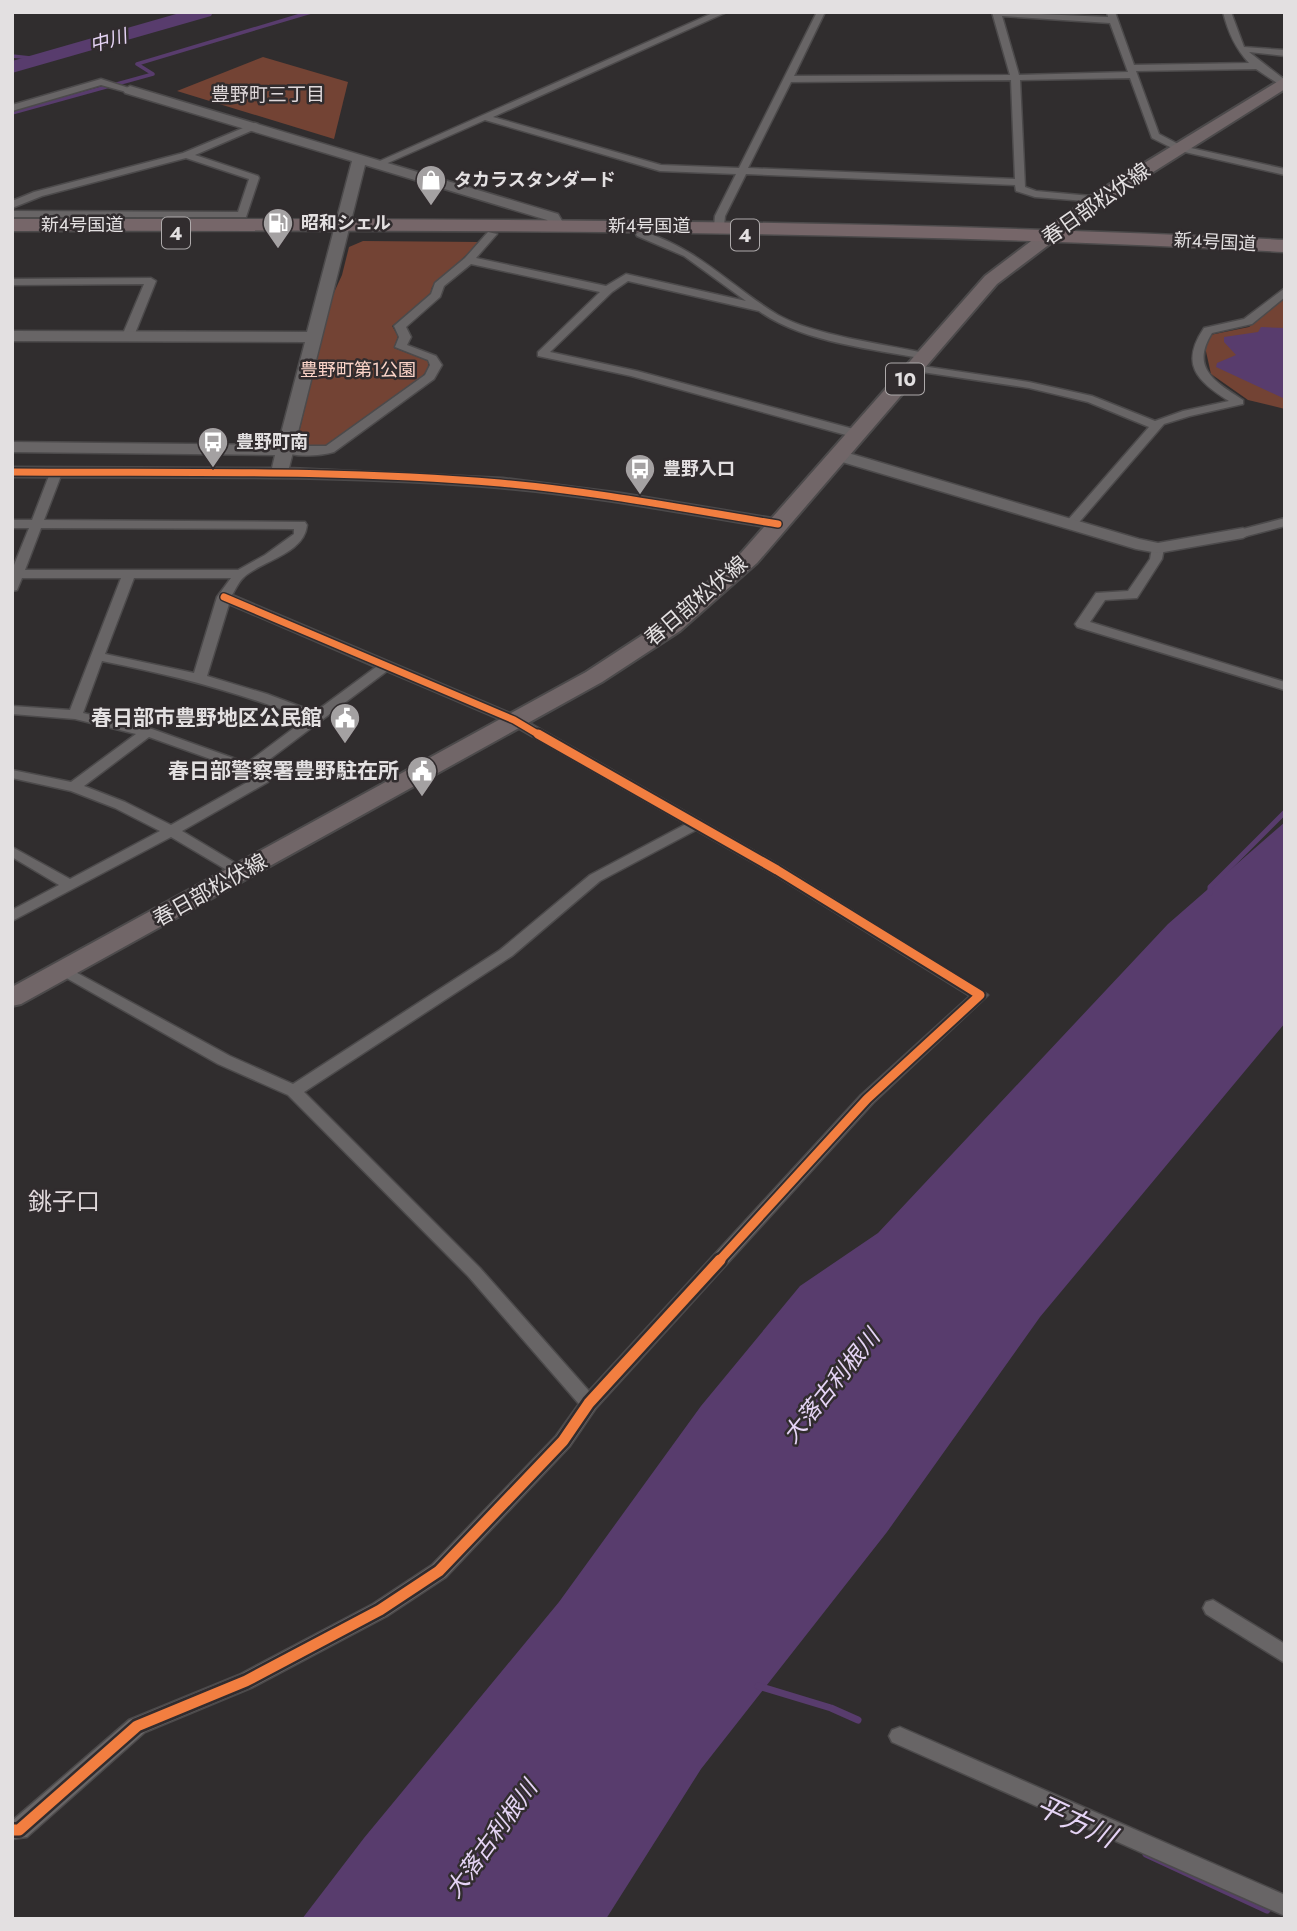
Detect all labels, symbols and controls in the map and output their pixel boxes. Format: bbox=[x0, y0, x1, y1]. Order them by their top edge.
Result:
water label: 中川 bbox=[86, 22, 132, 59]
district label: 豊野町三丁目 bbox=[211, 81, 325, 108]
street label: 春日部松伏線 bbox=[1036, 156, 1156, 252]
shop icon: タカラスタンダード bbox=[414, 163, 448, 207]
place label: タカラスタンダード bbox=[454, 167, 616, 193]
fuel station icon: 昭和シェル bbox=[261, 206, 295, 250]
place label: 昭和シェル bbox=[301, 210, 391, 236]
street label: 新4号国道 bbox=[41, 212, 123, 238]
street label: 新4号国道 bbox=[608, 213, 690, 239]
road number: 4 bbox=[162, 218, 190, 248]
road number: 4 bbox=[731, 219, 759, 250]
street label: 新4号国道 bbox=[1173, 227, 1257, 257]
park label: 豊野町第1公園 bbox=[300, 357, 416, 383]
road number: 10 bbox=[886, 364, 924, 394]
bus stop icon: 豊野町南 bbox=[196, 425, 230, 469]
place label: 豊野町南 bbox=[236, 429, 308, 455]
bus stop icon: 豊野入口 bbox=[623, 452, 657, 496]
place label: 豊野入口 bbox=[663, 456, 735, 482]
street label: 春日部松伏線 bbox=[638, 549, 754, 653]
public building icon: 春日部市豊野地区公民館 bbox=[328, 701, 362, 745]
place label: 春日部市豊野地区公民館 bbox=[91, 703, 322, 733]
public building icon: 春日部警察署豊野駐在所 bbox=[405, 754, 439, 798]
place label: 春日部警察署豊野駐在所 bbox=[168, 756, 399, 786]
street label: 春日部松伏線 bbox=[148, 846, 272, 934]
district label: 銚子口 bbox=[28, 1184, 100, 1219]
water label: 大落古利根川 bbox=[774, 1319, 890, 1450]
water label: 大落古利根川 bbox=[437, 1771, 547, 1905]
water label: 平方川 bbox=[1029, 1785, 1125, 1859]

